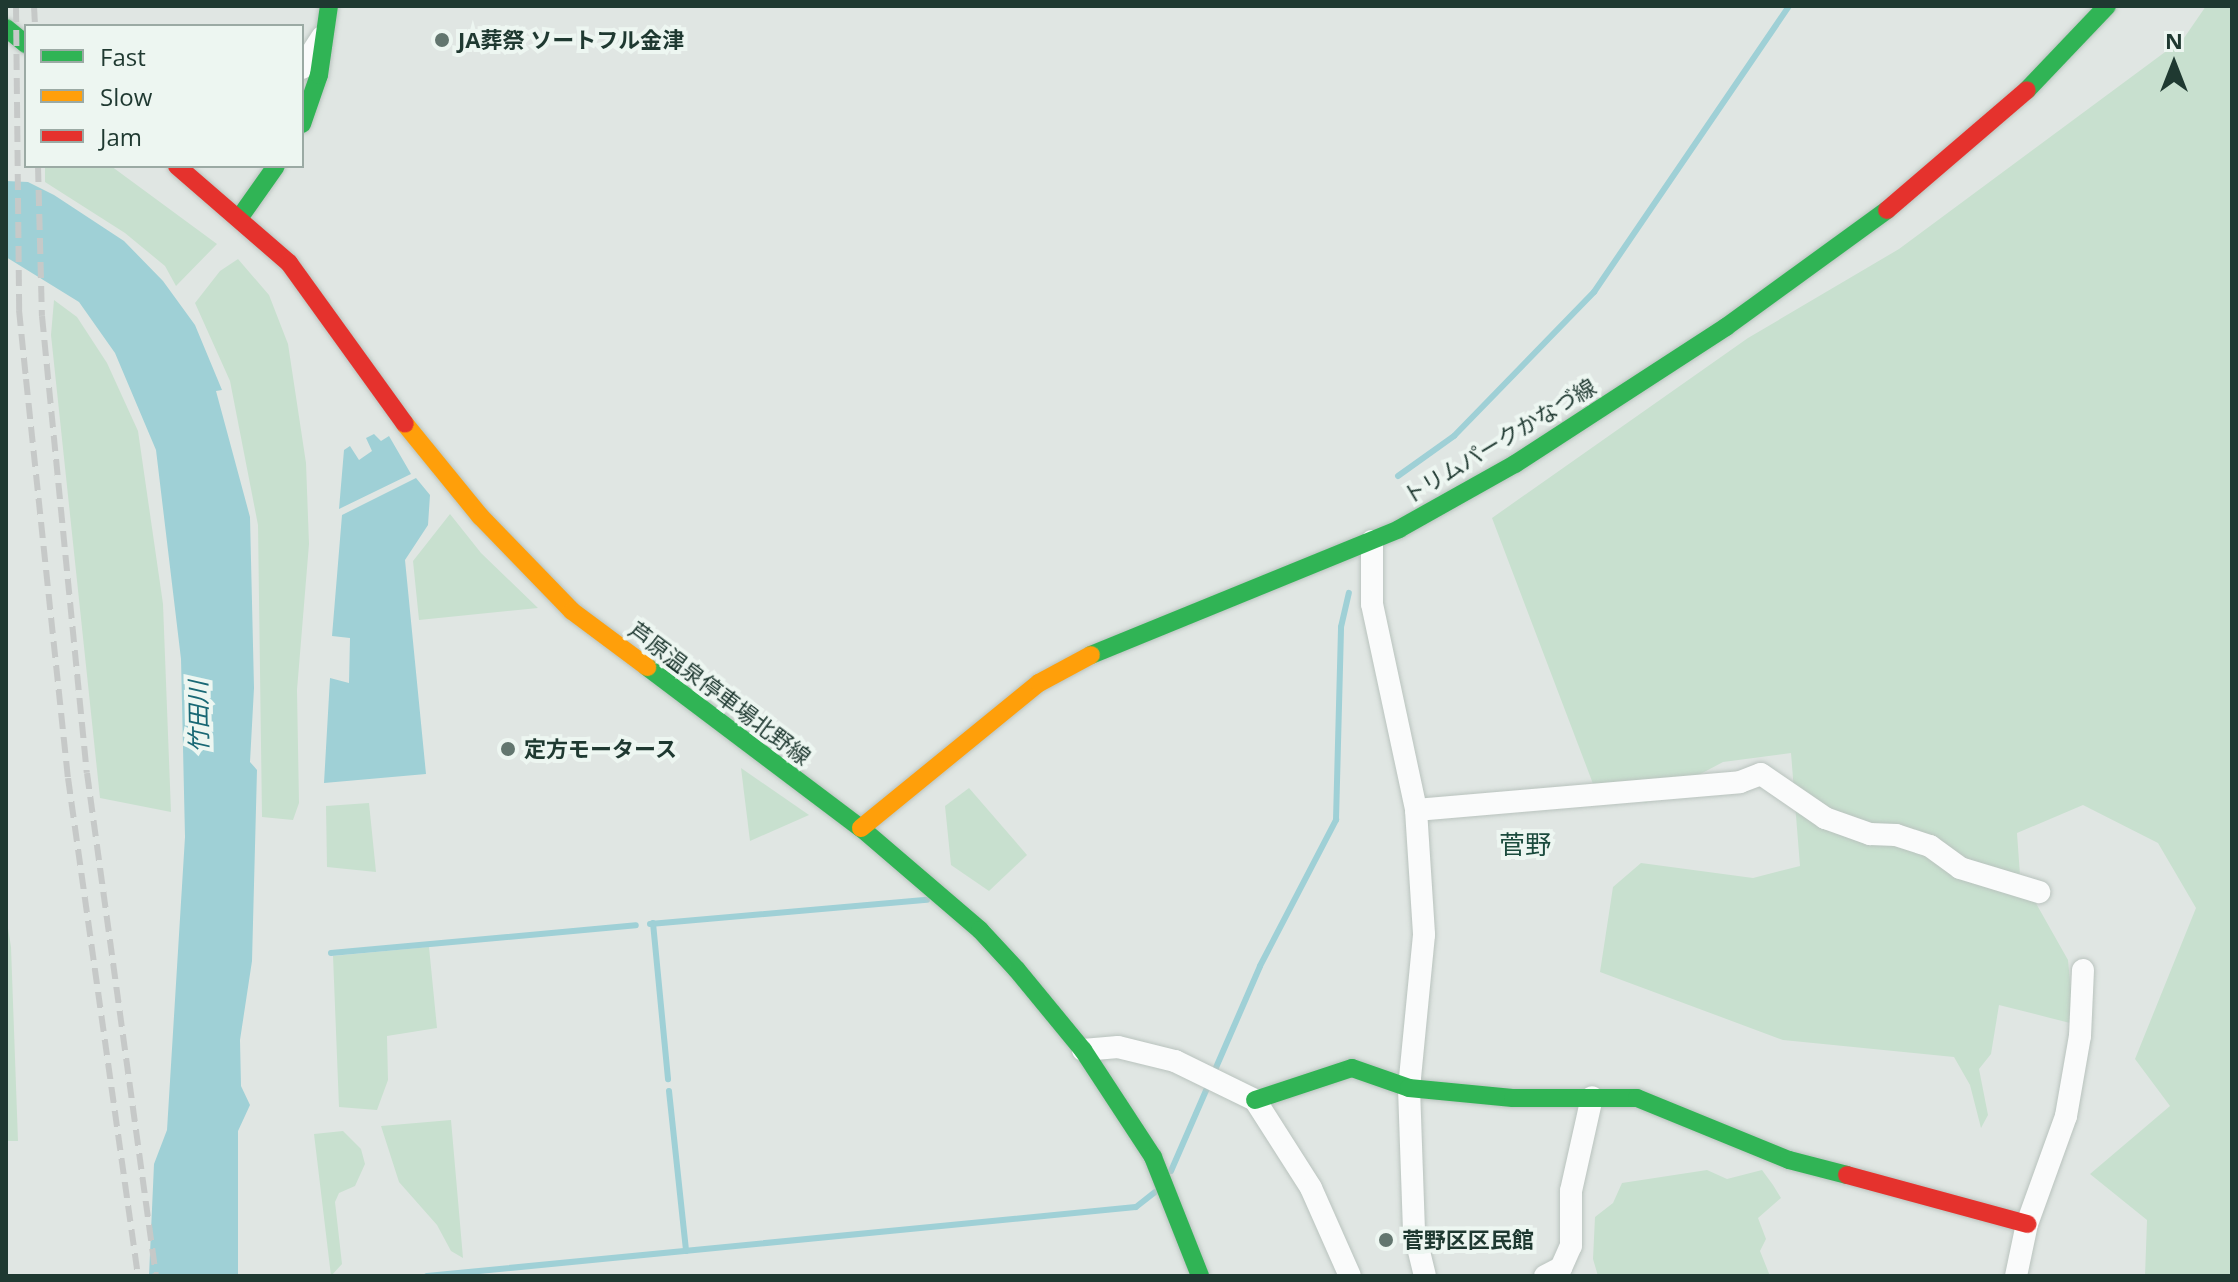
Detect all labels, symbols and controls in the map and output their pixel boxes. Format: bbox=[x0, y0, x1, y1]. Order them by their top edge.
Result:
legend bbox=[24, 24, 304, 168]
north arrow bbox=[2134, 24, 2214, 104]
text: N bbox=[2165, 25, 2183, 55]
place label: JA葬祭 ソートフル金津 bbox=[458, 27, 684, 53]
marker: JA葬祭 ソートフル金津 bbox=[433, 31, 451, 49]
text: Fast bbox=[100, 40, 146, 73]
text: Slow bbox=[100, 80, 152, 113]
text: Jam bbox=[100, 120, 142, 153]
street label: トリムパークかなづ線 bbox=[1398, 373, 1600, 509]
street label: 芦原温泉停車場北野線 bbox=[624, 616, 816, 770]
water label: 竹田川 bbox=[183, 681, 213, 753]
place label: 定方モータース bbox=[524, 736, 678, 762]
marker: 定方モータース bbox=[499, 740, 517, 758]
district label: 菅野 bbox=[1499, 829, 1551, 861]
place label: 菅野区区民館 bbox=[1402, 1227, 1534, 1253]
marker: 菅野区区民館 bbox=[1377, 1231, 1395, 1249]

